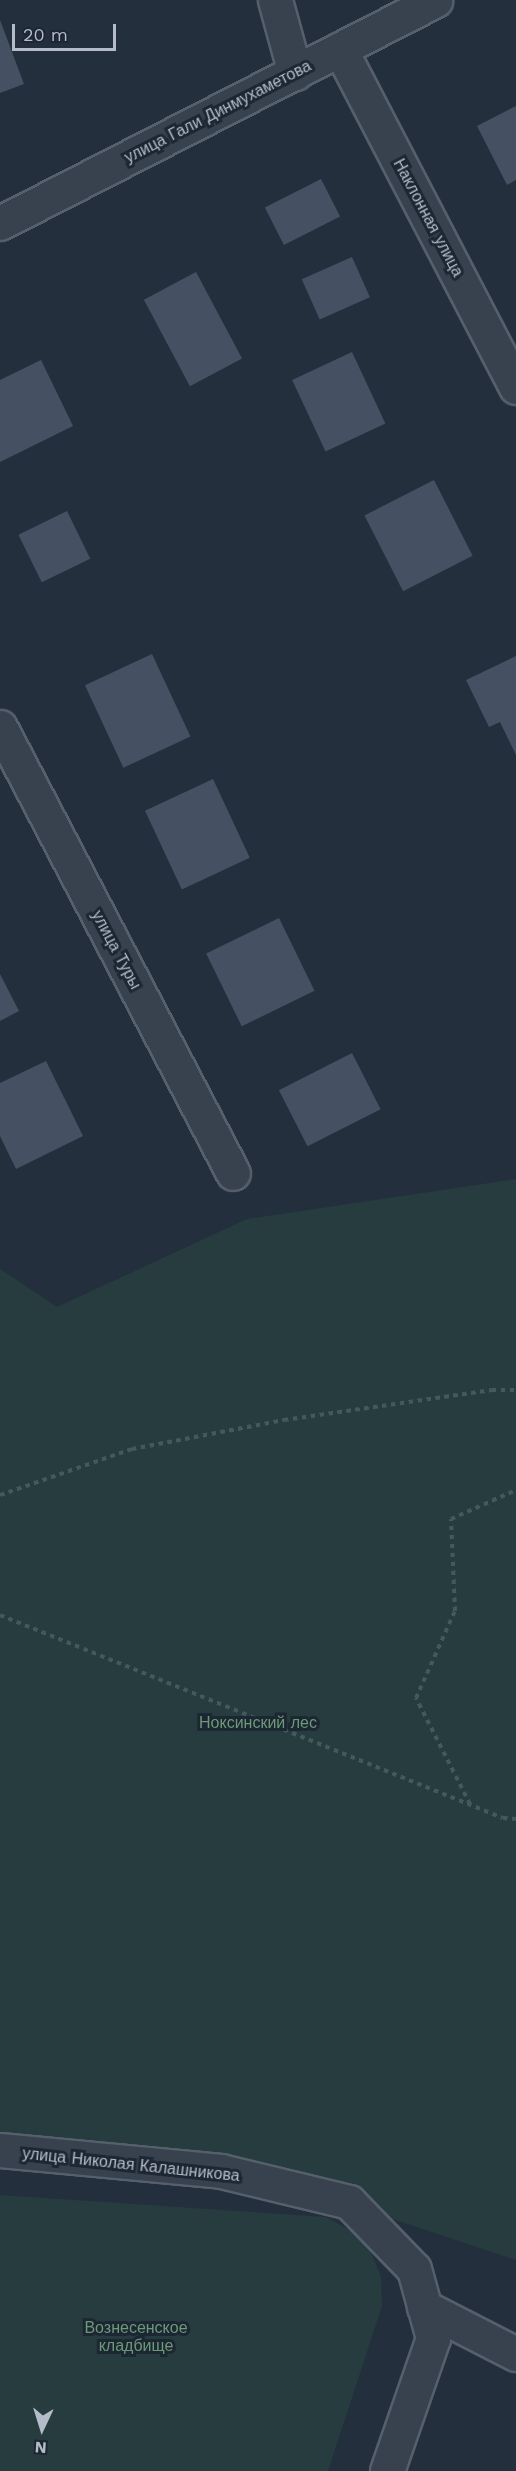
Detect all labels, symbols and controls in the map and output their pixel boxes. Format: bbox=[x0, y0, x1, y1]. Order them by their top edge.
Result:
scale bar bbox=[15, 12, 118, 50]
text: 20 m bbox=[23, 24, 68, 45]
street label: улица Гали Динмухаметова bbox=[121, 56, 315, 168]
street label: Наклонная улица bbox=[389, 156, 467, 280]
street label: улица Туры bbox=[87, 907, 145, 993]
park label: Ноксинский лес bbox=[199, 1713, 317, 1733]
street label: улица Николая Калашникова bbox=[21, 2144, 241, 2186]
park label: Вознесенское кладбище bbox=[84, 2318, 188, 2356]
north arrow bbox=[12, 2399, 72, 2459]
text: N bbox=[34, 2438, 47, 2457]

